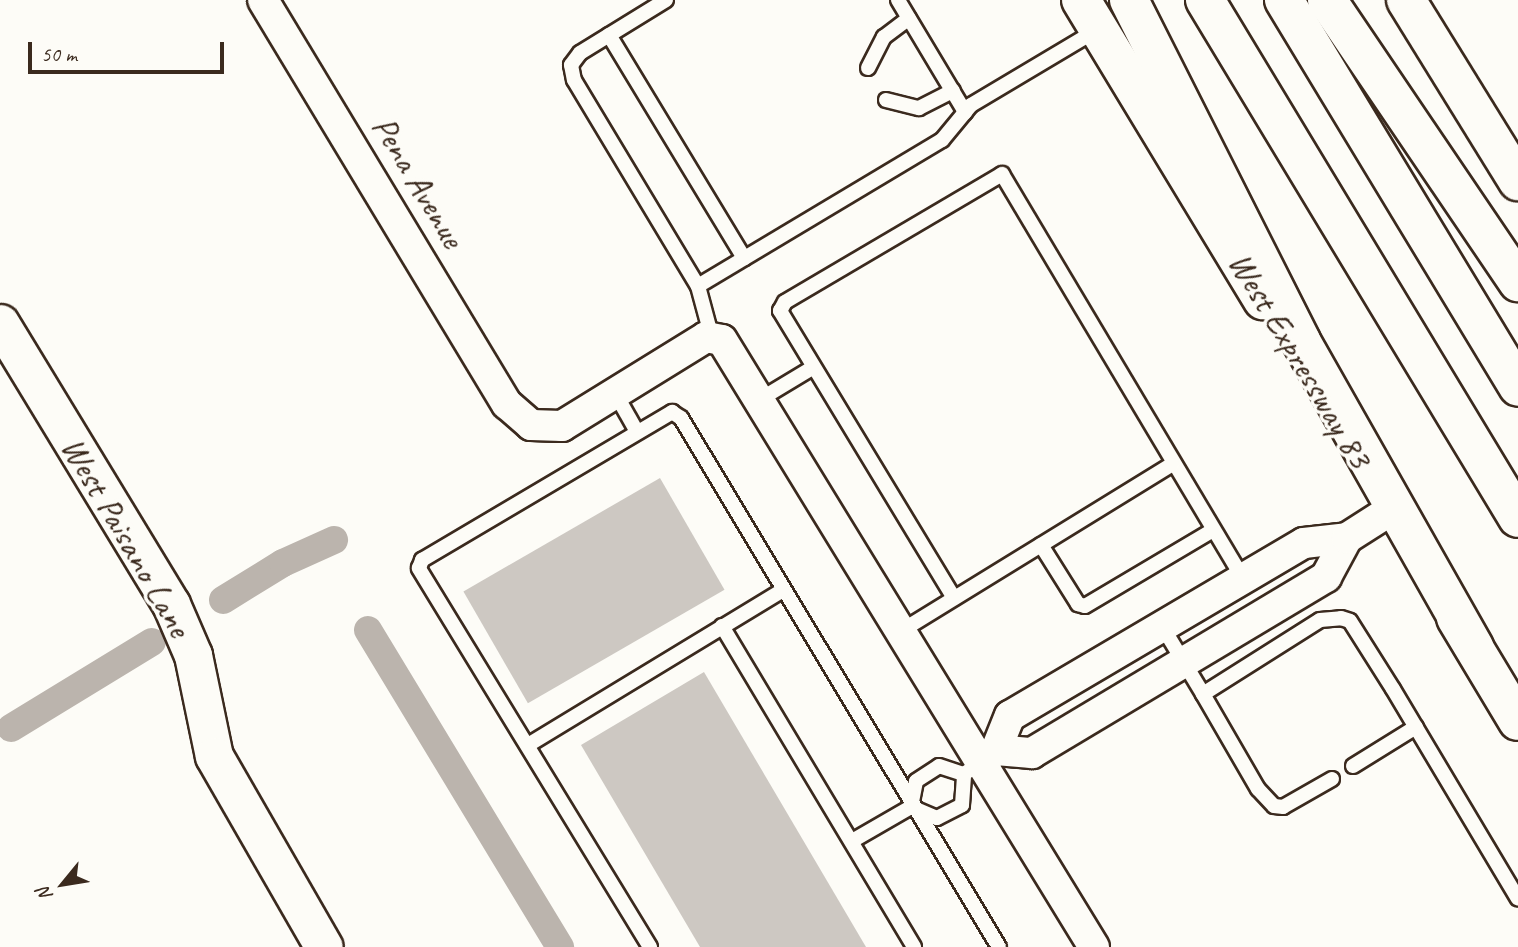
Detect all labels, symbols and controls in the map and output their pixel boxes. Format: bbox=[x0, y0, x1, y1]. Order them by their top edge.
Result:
scale bar bbox=[32, 28, 228, 72]
text: 50 m bbox=[41, 41, 77, 67]
street label: Pena Avenue bbox=[363, 109, 473, 255]
street label: West Expressway 83 bbox=[1219, 244, 1381, 476]
street label: West Paisano Lane bbox=[51, 429, 201, 645]
north arrow bbox=[28, 849, 98, 919]
text: N bbox=[31, 883, 58, 906]

